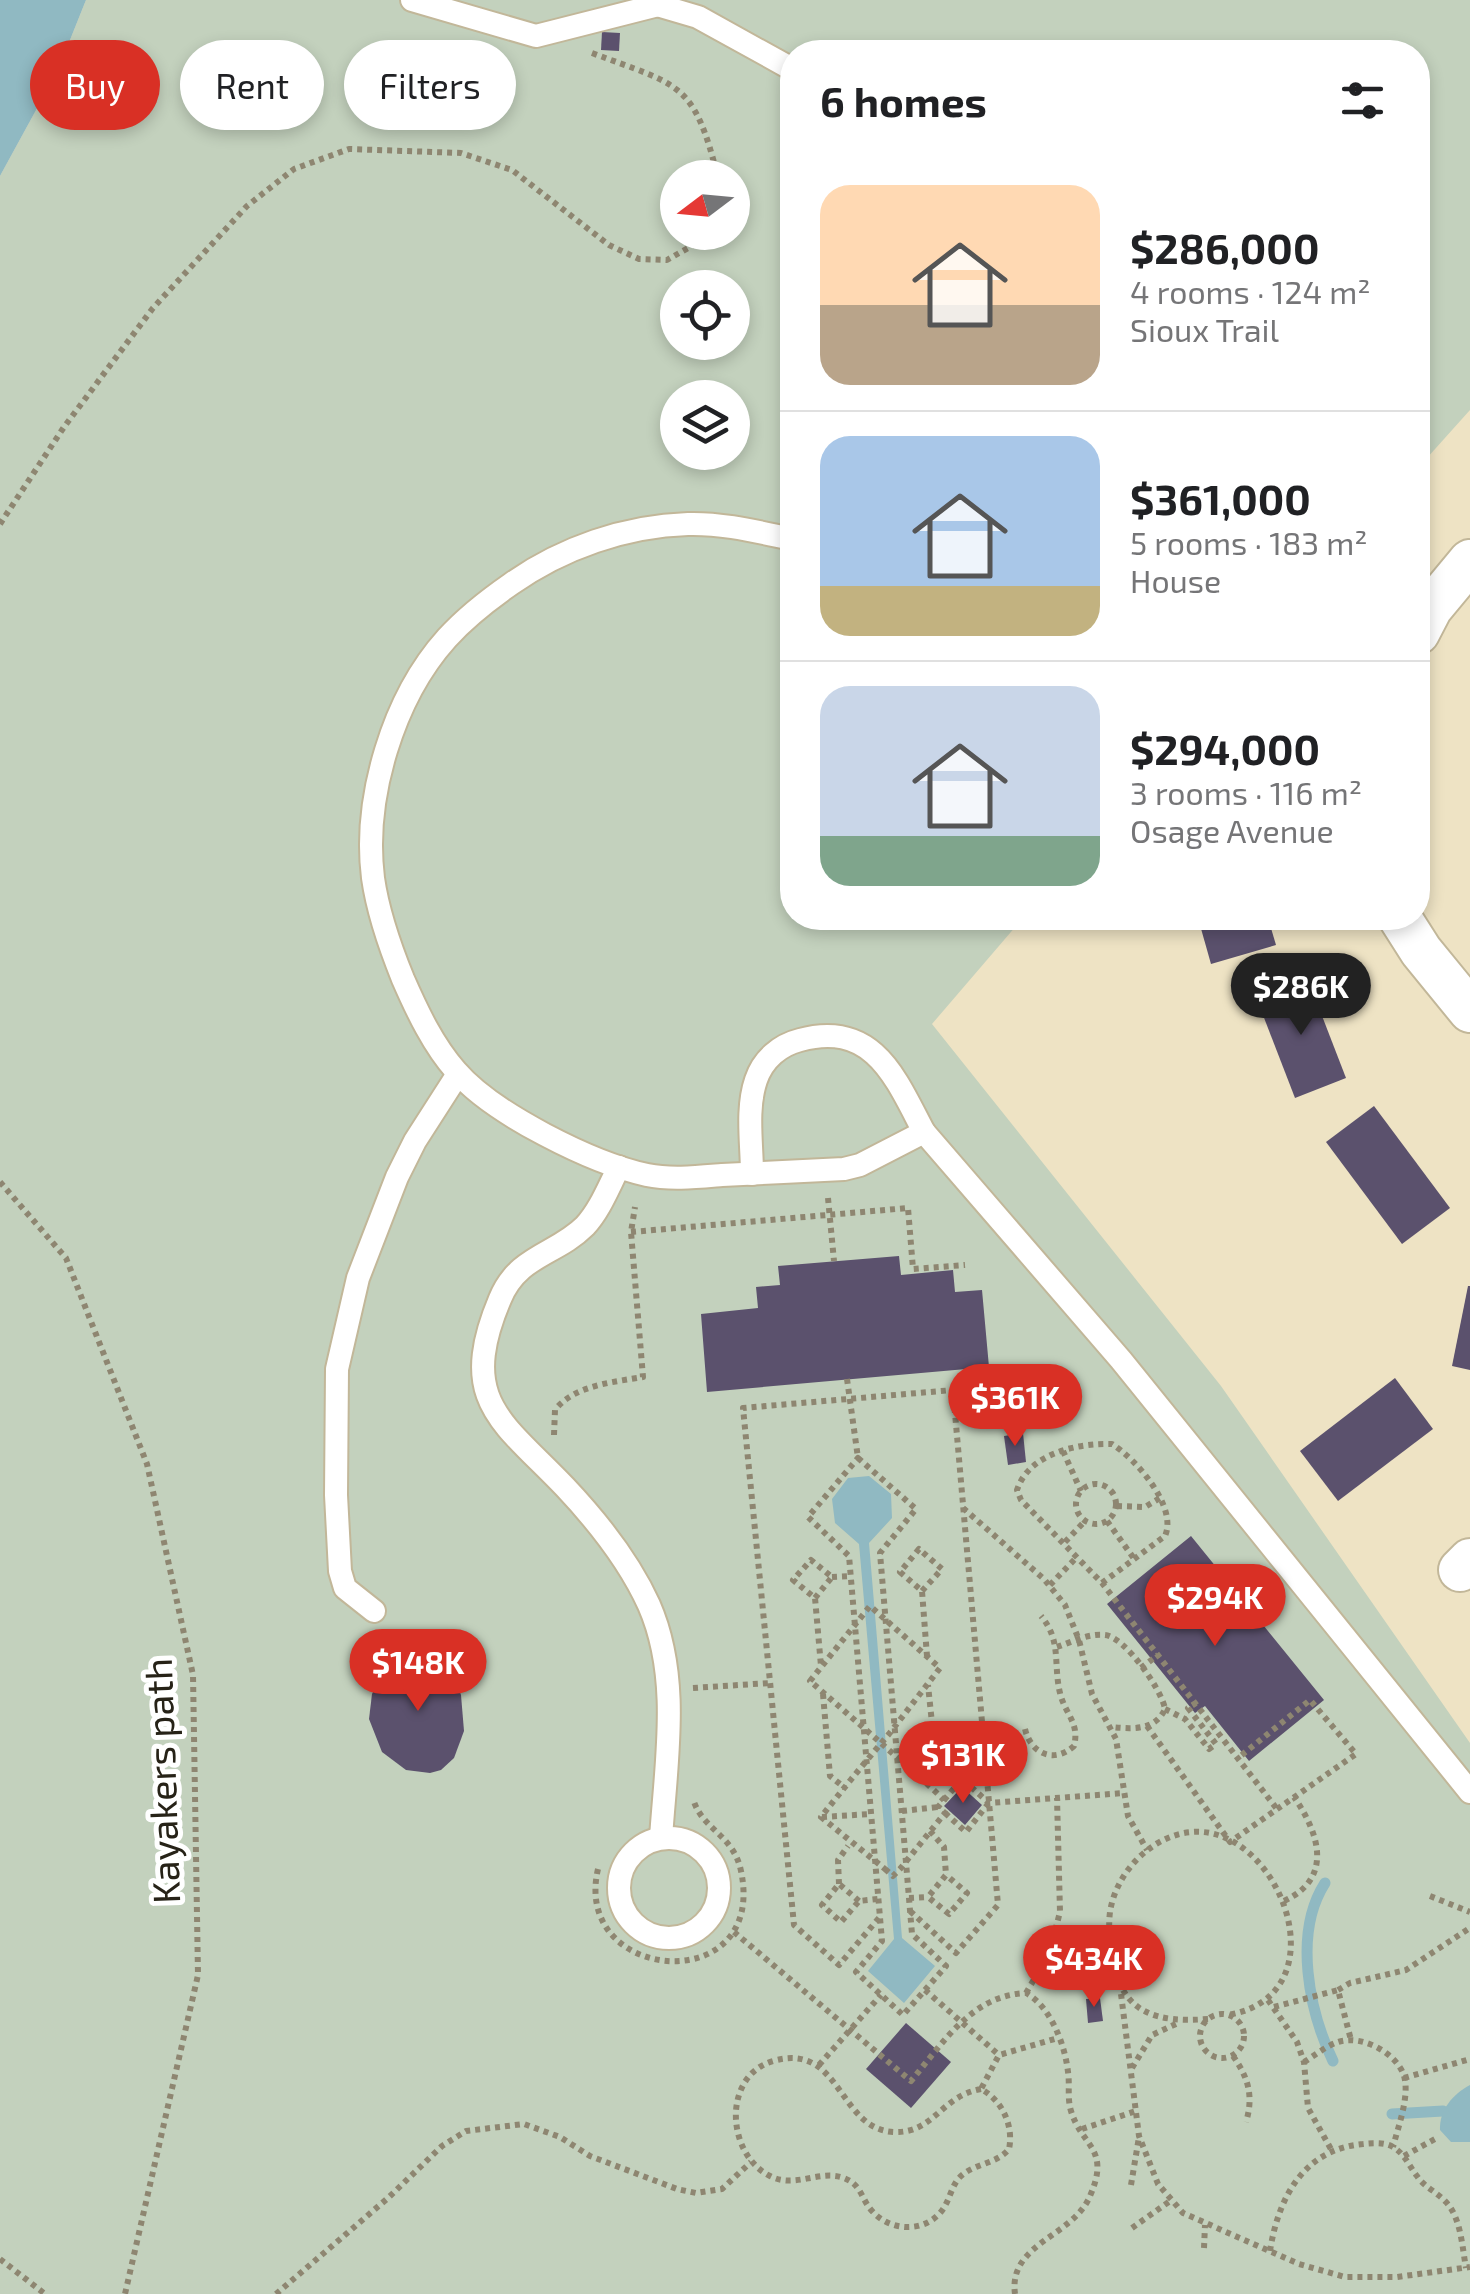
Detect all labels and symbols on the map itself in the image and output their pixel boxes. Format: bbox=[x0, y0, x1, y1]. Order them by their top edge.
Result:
north arrow bbox=[660, 160, 750, 250]
pin: $286K bbox=[1231, 953, 1371, 1038]
pin: $361K bbox=[945, 1364, 1085, 1449]
pin: $294K bbox=[1145, 1564, 1285, 1649]
pin: $148K bbox=[348, 1629, 488, 1714]
street label: Kayakers path bbox=[134, 1657, 188, 1905]
pin: $131K bbox=[893, 1721, 1033, 1806]
pin: $434K bbox=[1024, 1925, 1164, 2010]

